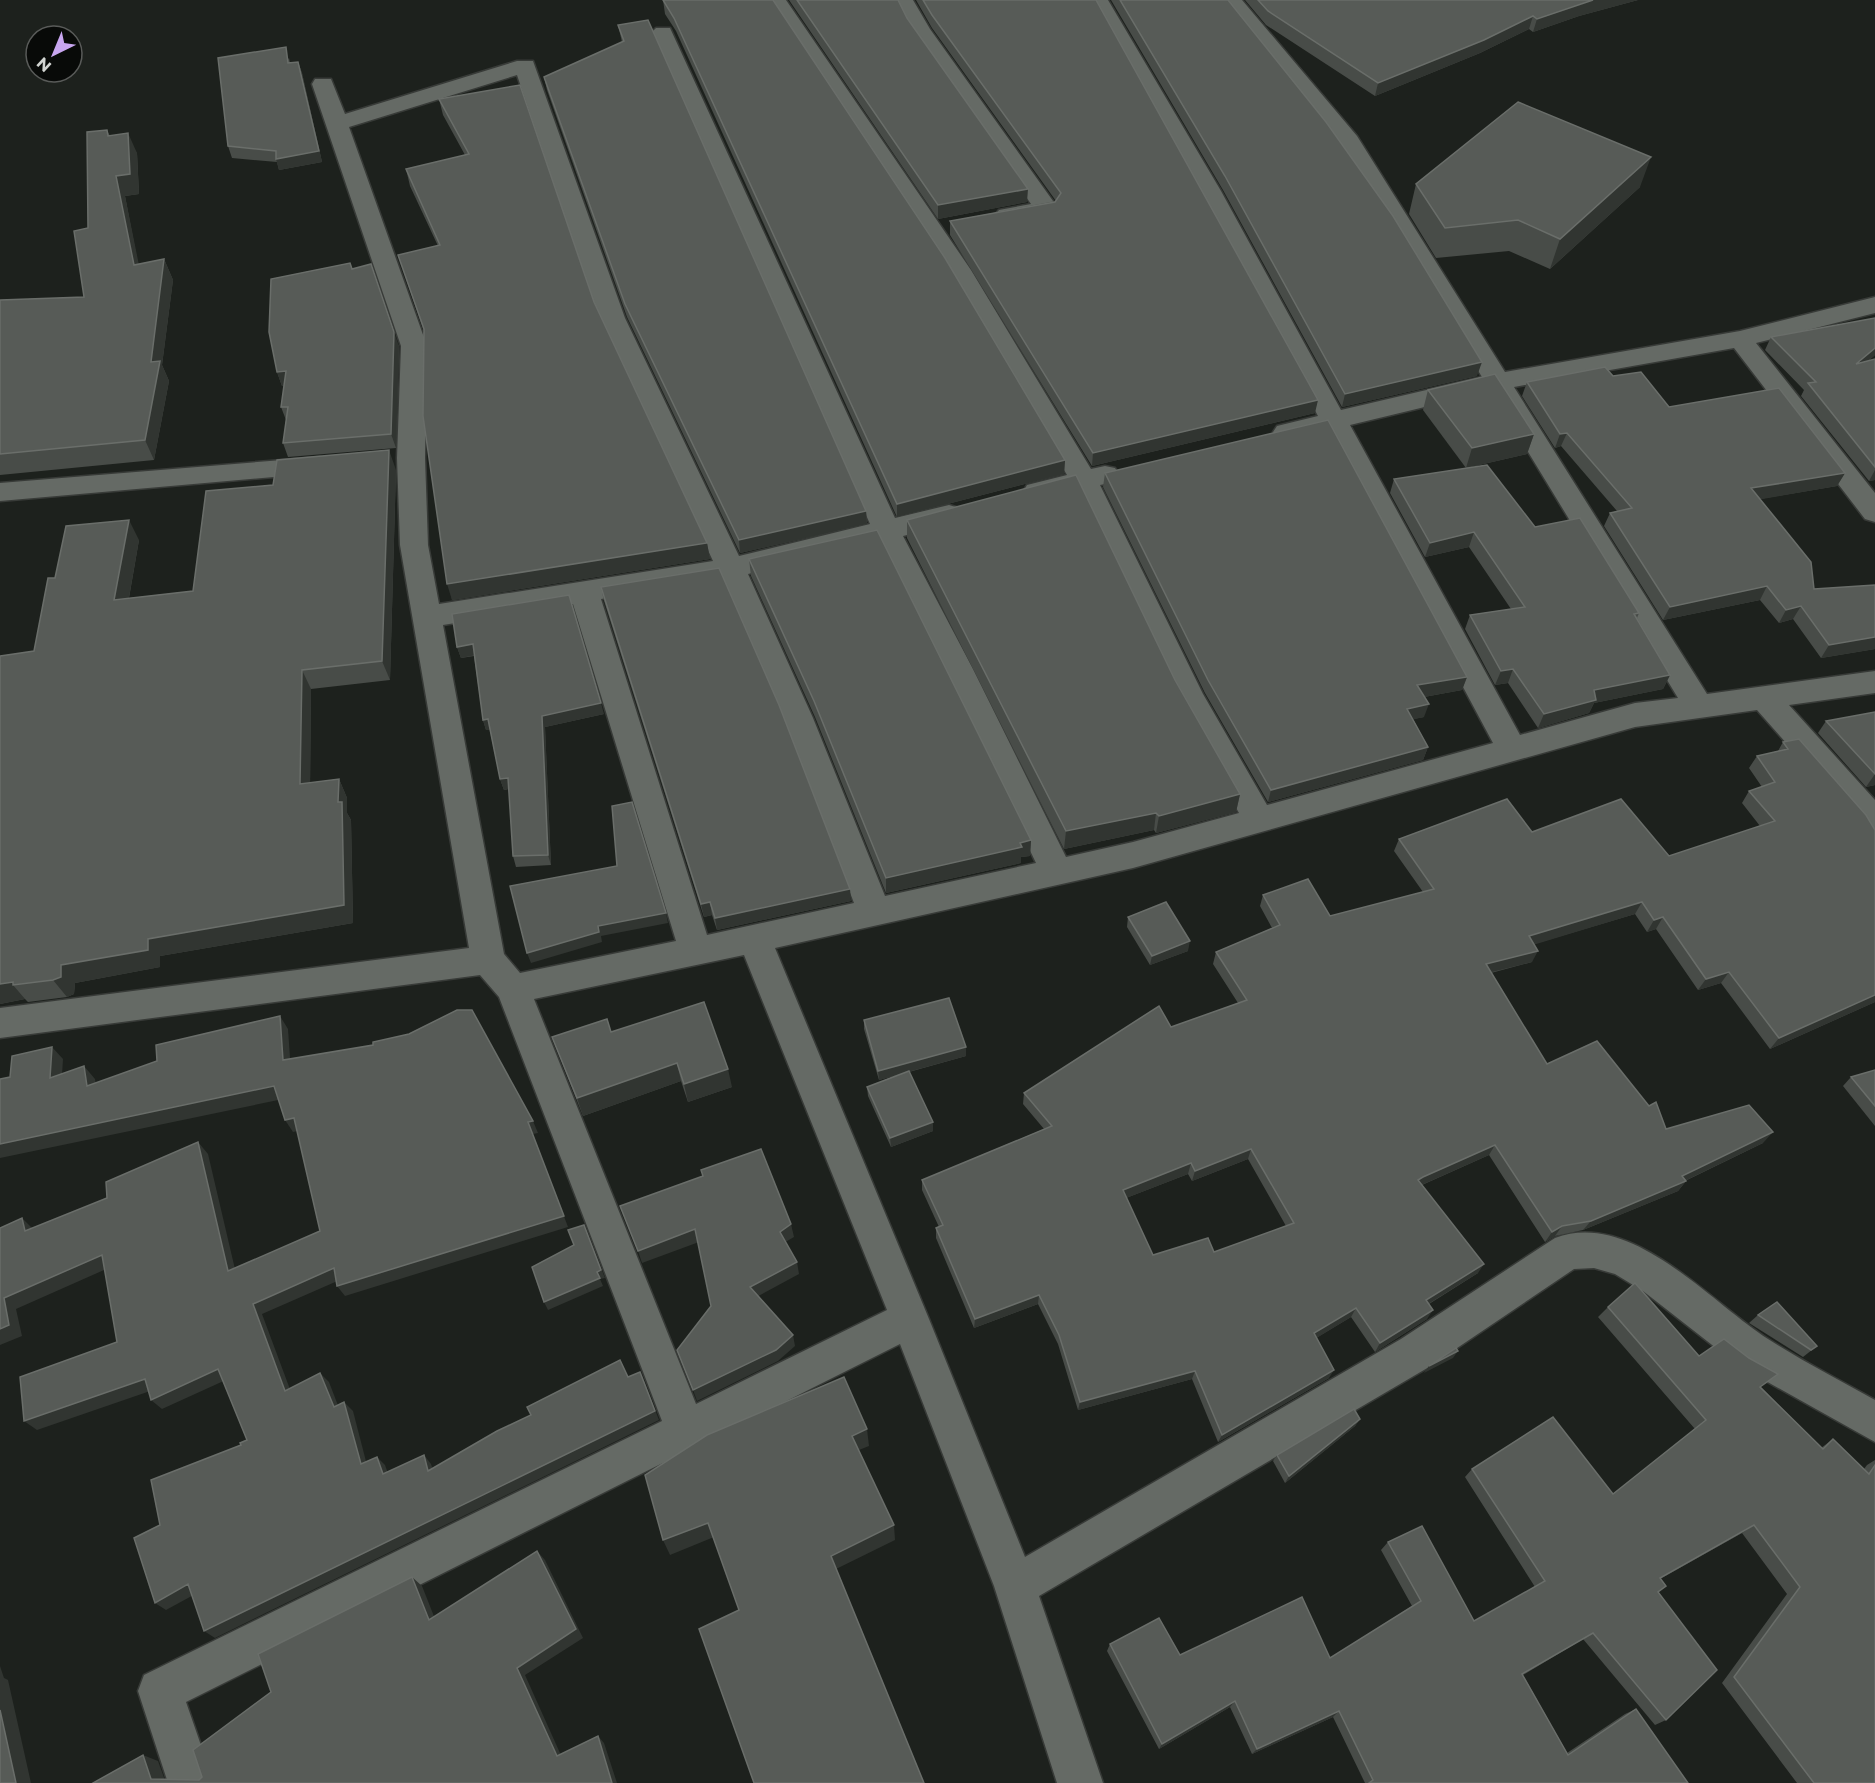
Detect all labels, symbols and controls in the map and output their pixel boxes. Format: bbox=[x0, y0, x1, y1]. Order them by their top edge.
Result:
north arrow bbox=[24, 24, 84, 84]
text: N bbox=[33, 53, 55, 76]

